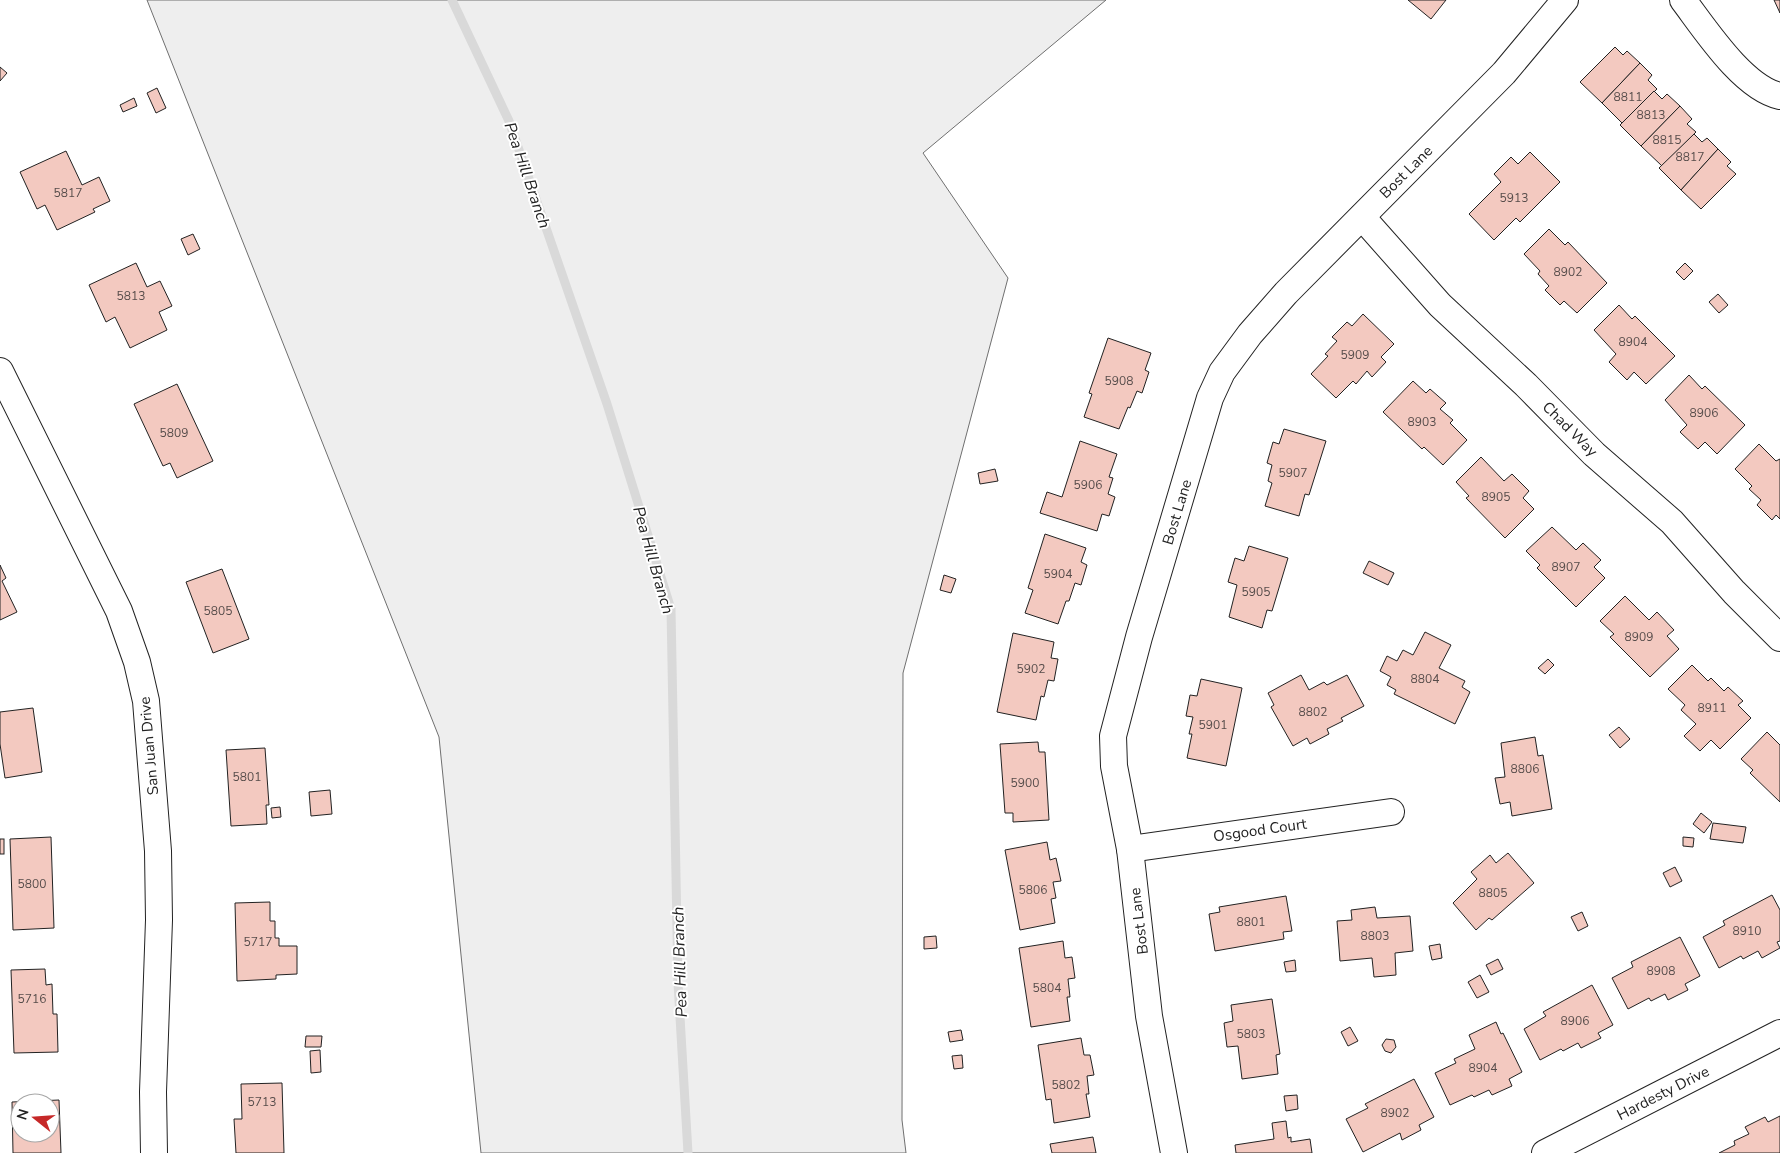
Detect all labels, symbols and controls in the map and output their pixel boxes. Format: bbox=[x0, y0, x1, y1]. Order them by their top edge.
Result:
house number: 8811 bbox=[1614, 89, 1642, 105]
house number: 8813 bbox=[1637, 107, 1665, 123]
water label: Pea Hill Branch bbox=[499, 119, 556, 231]
house number: 8815 bbox=[1653, 132, 1681, 148]
street label: Bost Lane bbox=[1375, 141, 1437, 203]
house number: 8817 bbox=[1676, 149, 1704, 165]
house number: 5817 bbox=[54, 185, 82, 201]
house number: 5913 bbox=[1500, 190, 1528, 206]
house number: 8902 bbox=[1554, 264, 1582, 280]
house number: 5813 bbox=[117, 288, 145, 304]
house number: 8904 bbox=[1619, 334, 1647, 350]
house number: 5909 bbox=[1341, 347, 1369, 363]
house number: 5908 bbox=[1105, 373, 1133, 389]
street label: Chad Way bbox=[1538, 397, 1602, 461]
house number: 8906 bbox=[1690, 405, 1718, 421]
house number: 8903 bbox=[1408, 414, 1436, 430]
house number: 5809 bbox=[160, 425, 188, 441]
house number: 5907 bbox=[1279, 465, 1307, 481]
house number: 5906 bbox=[1074, 477, 1102, 493]
street label: Bost Lane bbox=[1158, 477, 1196, 547]
house number: 8905 bbox=[1482, 489, 1510, 505]
water label: Pea Hill Branch bbox=[627, 504, 679, 617]
house number: 8907 bbox=[1552, 559, 1580, 575]
house number: 5904 bbox=[1044, 566, 1072, 582]
house number: 5905 bbox=[1242, 584, 1270, 600]
house number: 5805 bbox=[204, 603, 232, 619]
house number: 8909 bbox=[1625, 629, 1653, 645]
house number: 5902 bbox=[1017, 661, 1045, 677]
house number: 8804 bbox=[1411, 671, 1439, 687]
street label: San Juan Drive bbox=[135, 696, 163, 796]
house number: 8911 bbox=[1698, 700, 1726, 716]
house number: 8802 bbox=[1299, 704, 1327, 720]
house number: 5901 bbox=[1199, 717, 1227, 733]
house number: 8806 bbox=[1511, 761, 1539, 777]
house number: 5801 bbox=[233, 769, 261, 785]
house number: 5900 bbox=[1011, 775, 1039, 791]
street label: Osgood Court bbox=[1212, 813, 1309, 846]
house number: 5800 bbox=[18, 876, 46, 892]
house number: 5806 bbox=[1019, 882, 1047, 898]
house number: 8805 bbox=[1479, 885, 1507, 901]
street label: Bost Lane bbox=[1125, 886, 1153, 956]
water label: Pea Hill Branch bbox=[667, 906, 693, 1018]
house number: 8801 bbox=[1237, 914, 1265, 930]
house number: 8910 bbox=[1733, 923, 1761, 939]
house number: 8803 bbox=[1361, 928, 1389, 944]
house number: 5717 bbox=[244, 934, 272, 950]
house number: 8908 bbox=[1647, 963, 1675, 979]
house number: 5804 bbox=[1033, 980, 1061, 996]
house number: 5716 bbox=[18, 991, 46, 1007]
house number: 8906 bbox=[1561, 1013, 1589, 1029]
house number: 5803 bbox=[1237, 1026, 1265, 1042]
house number: 8904 bbox=[1469, 1060, 1497, 1076]
street label: Hardesty Drive bbox=[1613, 1061, 1713, 1125]
house number: 5802 bbox=[1052, 1077, 1080, 1093]
north arrow bbox=[10, 1093, 60, 1143]
house number: 5713 bbox=[248, 1094, 276, 1110]
house number: 8902 bbox=[1381, 1105, 1409, 1121]
text: N bbox=[12, 1107, 34, 1122]

